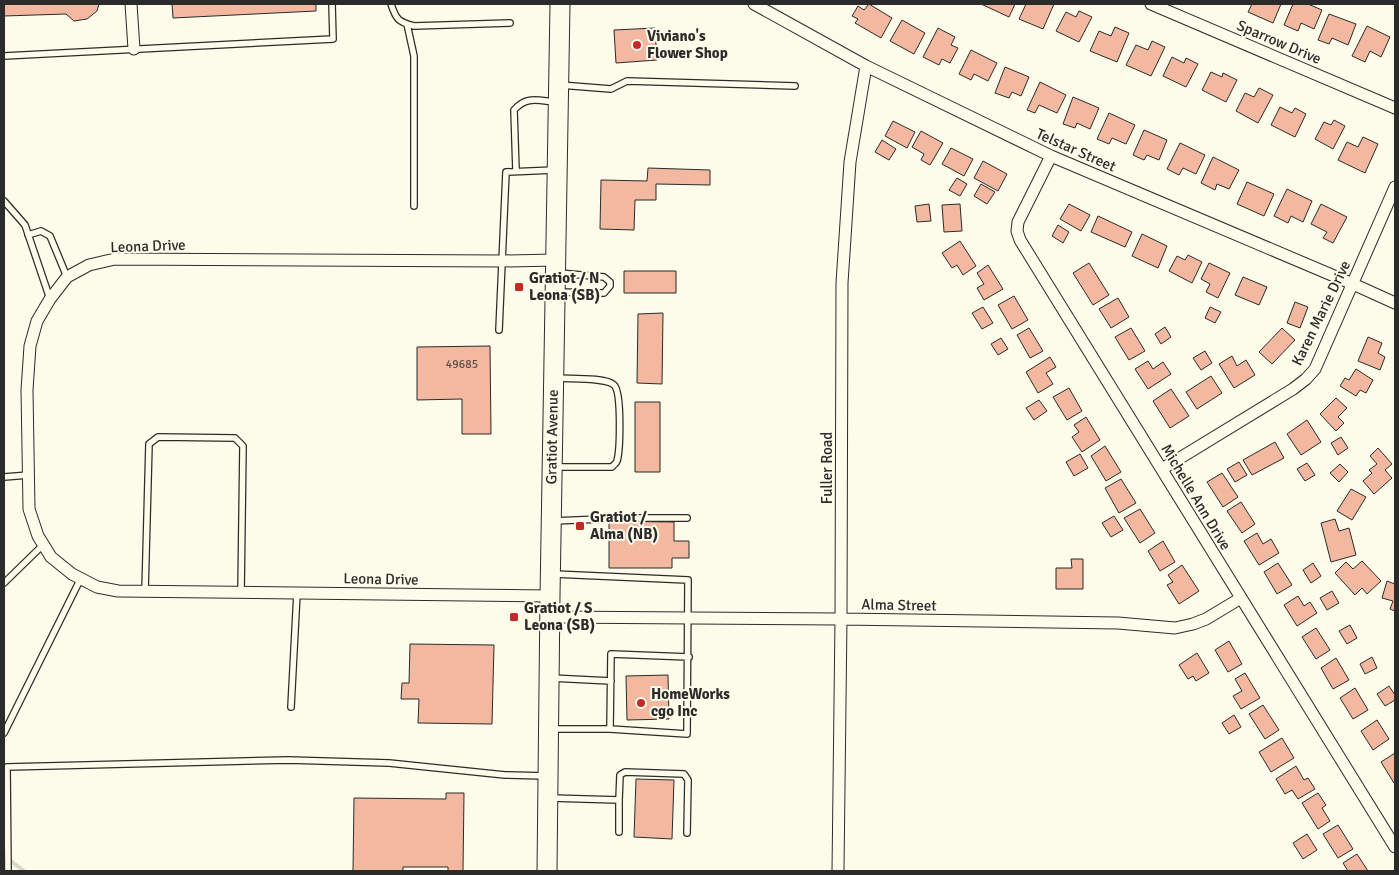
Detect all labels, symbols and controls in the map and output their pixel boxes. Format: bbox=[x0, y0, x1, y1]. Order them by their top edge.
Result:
street label: Sparrow Drive bbox=[1234, 16, 1324, 68]
place label: Viviano's Flower Shop bbox=[647, 27, 728, 62]
marker: Viviano's Flower Shop bbox=[631, 39, 643, 51]
street label: Telstar Street bbox=[1033, 124, 1119, 176]
street label: Leona Drive bbox=[110, 236, 186, 256]
street label: Karen Marie Drive bbox=[1288, 258, 1354, 368]
place label: Gratiot / N Leona (SB) bbox=[529, 269, 600, 304]
marker: Gratiot / N Leona (SB) bbox=[513, 281, 525, 293]
house number: 49685 bbox=[446, 357, 478, 372]
street label: Gratiot Avenue bbox=[542, 389, 562, 485]
street label: Fuller Road bbox=[818, 432, 836, 504]
street label: Michelle Ann Drive bbox=[1157, 441, 1235, 553]
place label: Gratiot / Alma (NB) bbox=[590, 508, 658, 543]
marker: Gratiot / Alma (NB) bbox=[574, 520, 586, 532]
street label: Leona Drive bbox=[343, 569, 419, 589]
street label: Alma Street bbox=[861, 595, 937, 615]
place label: Gratiot / S Leona (SB) bbox=[524, 599, 595, 634]
marker: Gratiot / S Leona (SB) bbox=[508, 611, 520, 623]
place label: HomeWorks cgo Inc bbox=[651, 685, 730, 720]
marker: HomeWorks cgo Inc bbox=[635, 697, 647, 709]

